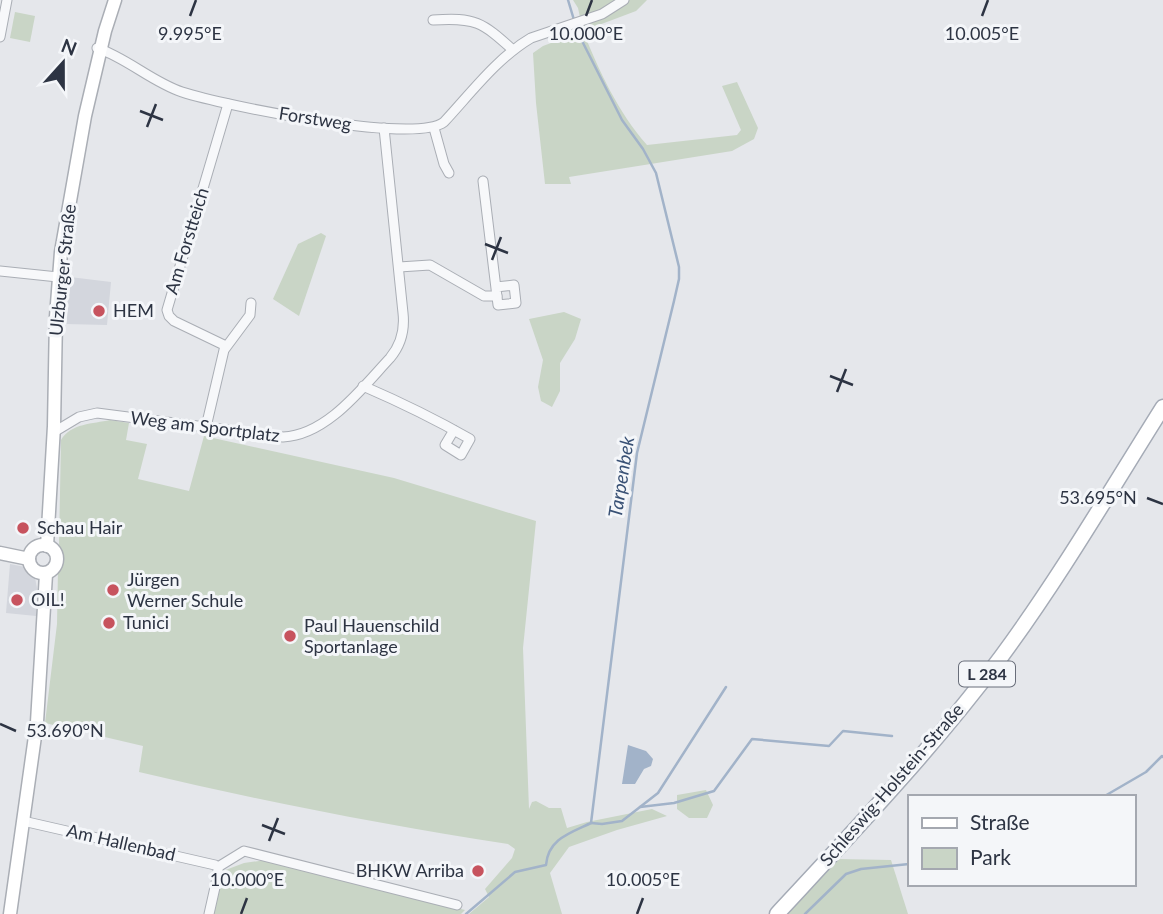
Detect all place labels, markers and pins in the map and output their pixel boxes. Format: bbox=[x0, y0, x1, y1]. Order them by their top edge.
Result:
place label: HEM bbox=[113, 299, 154, 321]
marker: HEM bbox=[91, 303, 107, 319]
place label: Schau Hair bbox=[37, 516, 123, 538]
marker: Schau Hair bbox=[15, 520, 31, 536]
place label: Jürgen Werner Schule bbox=[127, 568, 243, 611]
marker: Jürgen Werner Schule bbox=[105, 582, 121, 598]
place label: OIL! bbox=[31, 588, 65, 610]
marker: OIL! bbox=[9, 592, 25, 608]
place label: Tunici bbox=[123, 611, 169, 633]
place label: Paul Hauenschild Sportanlage bbox=[304, 614, 439, 657]
marker: Tunici bbox=[101, 615, 117, 631]
marker: Paul Hauenschild Sportanlage bbox=[282, 628, 298, 644]
place label: BHKW Arriba bbox=[356, 859, 464, 881]
marker: BHKW Arriba bbox=[470, 863, 486, 879]

